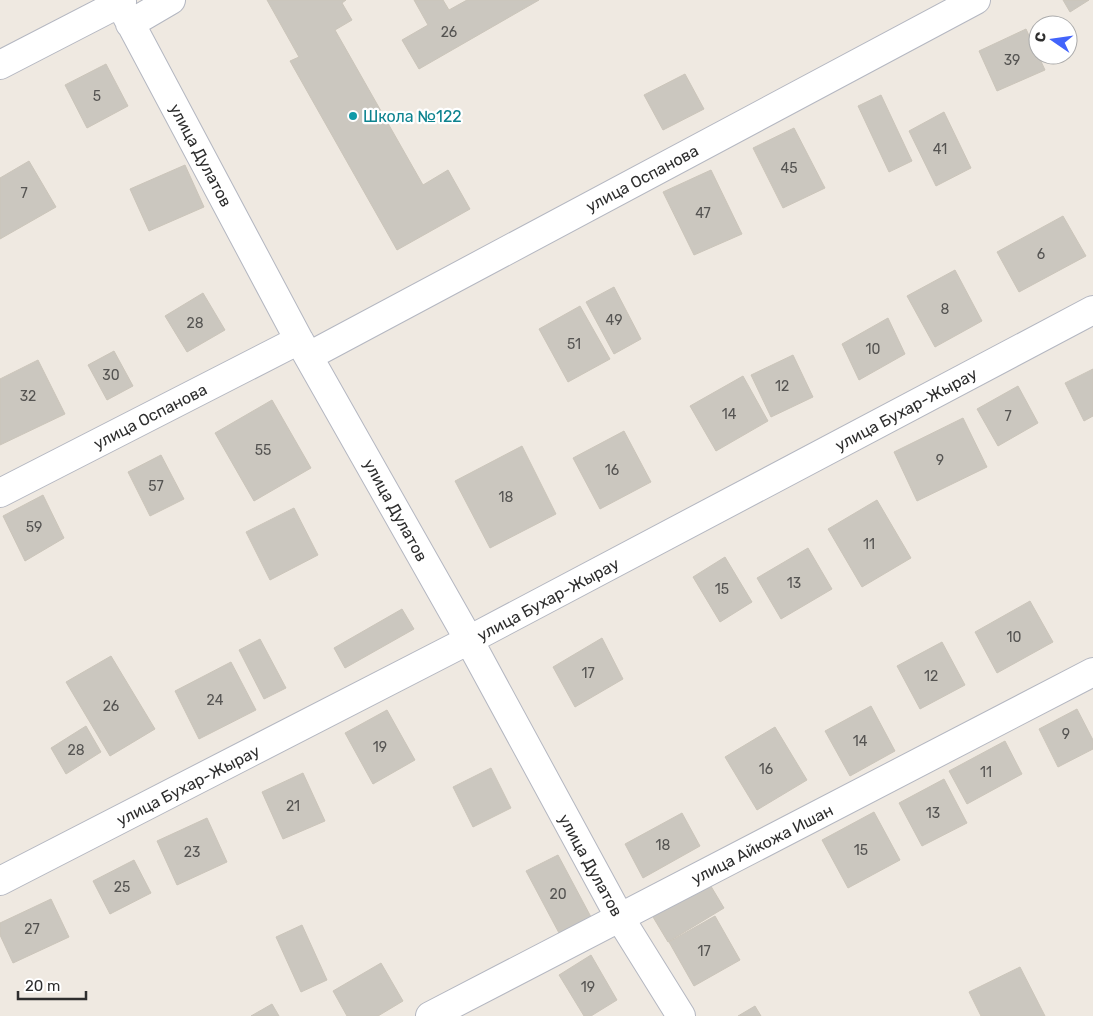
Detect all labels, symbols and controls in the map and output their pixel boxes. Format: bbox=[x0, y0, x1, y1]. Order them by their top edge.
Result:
north arrow bbox=[1028, 15, 1078, 65]
house number: 26 bbox=[441, 24, 457, 41]
text: С bbox=[1031, 30, 1050, 44]
house number: 39 bbox=[1004, 52, 1020, 69]
house number: 5 bbox=[93, 88, 101, 105]
street label: улица Дулатов bbox=[165, 100, 236, 210]
place label: Школа №122 bbox=[363, 107, 462, 126]
marker: Школа №122 bbox=[347, 110, 359, 122]
street label: улица Оспанова bbox=[583, 141, 702, 216]
house number: 41 bbox=[933, 141, 947, 158]
house number: 45 bbox=[780, 160, 798, 177]
house number: 7 bbox=[20, 185, 28, 202]
house number: 47 bbox=[695, 205, 711, 222]
house number: 6 bbox=[1037, 246, 1045, 263]
house number: 8 bbox=[941, 301, 950, 318]
house number: 49 bbox=[606, 312, 622, 329]
house number: 28 bbox=[186, 315, 204, 332]
house number: 51 bbox=[567, 336, 581, 353]
house number: 10 bbox=[866, 341, 881, 358]
street label: улица Бухар-Жырау bbox=[832, 364, 981, 455]
house number: 30 bbox=[102, 367, 120, 384]
house number: 12 bbox=[775, 378, 789, 395]
street label: улица Оспанова bbox=[90, 380, 210, 453]
house number: 32 bbox=[20, 388, 36, 405]
house number: 14 bbox=[722, 406, 737, 423]
house number: 7 bbox=[1004, 408, 1012, 425]
house number: 55 bbox=[255, 442, 271, 459]
house number: 9 bbox=[936, 452, 944, 469]
street label: улица Дулатов bbox=[360, 456, 432, 565]
house number: 16 bbox=[605, 462, 619, 479]
house number: 57 bbox=[148, 478, 164, 495]
house number: 18 bbox=[499, 489, 514, 506]
house number: 59 bbox=[26, 519, 42, 536]
house number: 11 bbox=[863, 536, 875, 553]
street label: улица Бухар-Жырау bbox=[474, 554, 623, 645]
house number: 13 bbox=[787, 575, 801, 592]
house number: 15 bbox=[715, 581, 729, 598]
house number: 10 bbox=[1007, 629, 1022, 646]
house number: 17 bbox=[581, 665, 595, 682]
house number: 12 bbox=[924, 668, 938, 685]
house number: 24 bbox=[207, 692, 224, 709]
house number: 26 bbox=[103, 698, 119, 715]
house number: 9 bbox=[1062, 726, 1070, 743]
house number: 14 bbox=[853, 733, 868, 750]
house number: 19 bbox=[373, 739, 387, 756]
street label: улица Бухар-Жырау bbox=[114, 741, 263, 830]
house number: 28 bbox=[67, 742, 85, 759]
house number: 16 bbox=[759, 761, 773, 778]
house number: 11 bbox=[980, 764, 992, 781]
house number: 21 bbox=[286, 798, 300, 815]
street label: улица Айкожа Ишан bbox=[688, 800, 836, 888]
house number: 13 bbox=[926, 805, 940, 822]
street label: улица Дулатов bbox=[555, 811, 627, 920]
house number: 18 bbox=[656, 837, 671, 854]
house number: 15 bbox=[854, 842, 868, 859]
house number: 23 bbox=[184, 844, 200, 861]
house number: 25 bbox=[114, 879, 130, 896]
house number: 20 bbox=[549, 886, 567, 903]
house number: 27 bbox=[24, 921, 40, 938]
house number: 17 bbox=[697, 943, 711, 960]
scale bar bbox=[18, 968, 85, 1000]
text: 20 m bbox=[25, 977, 60, 995]
house number: 19 bbox=[581, 979, 595, 996]

